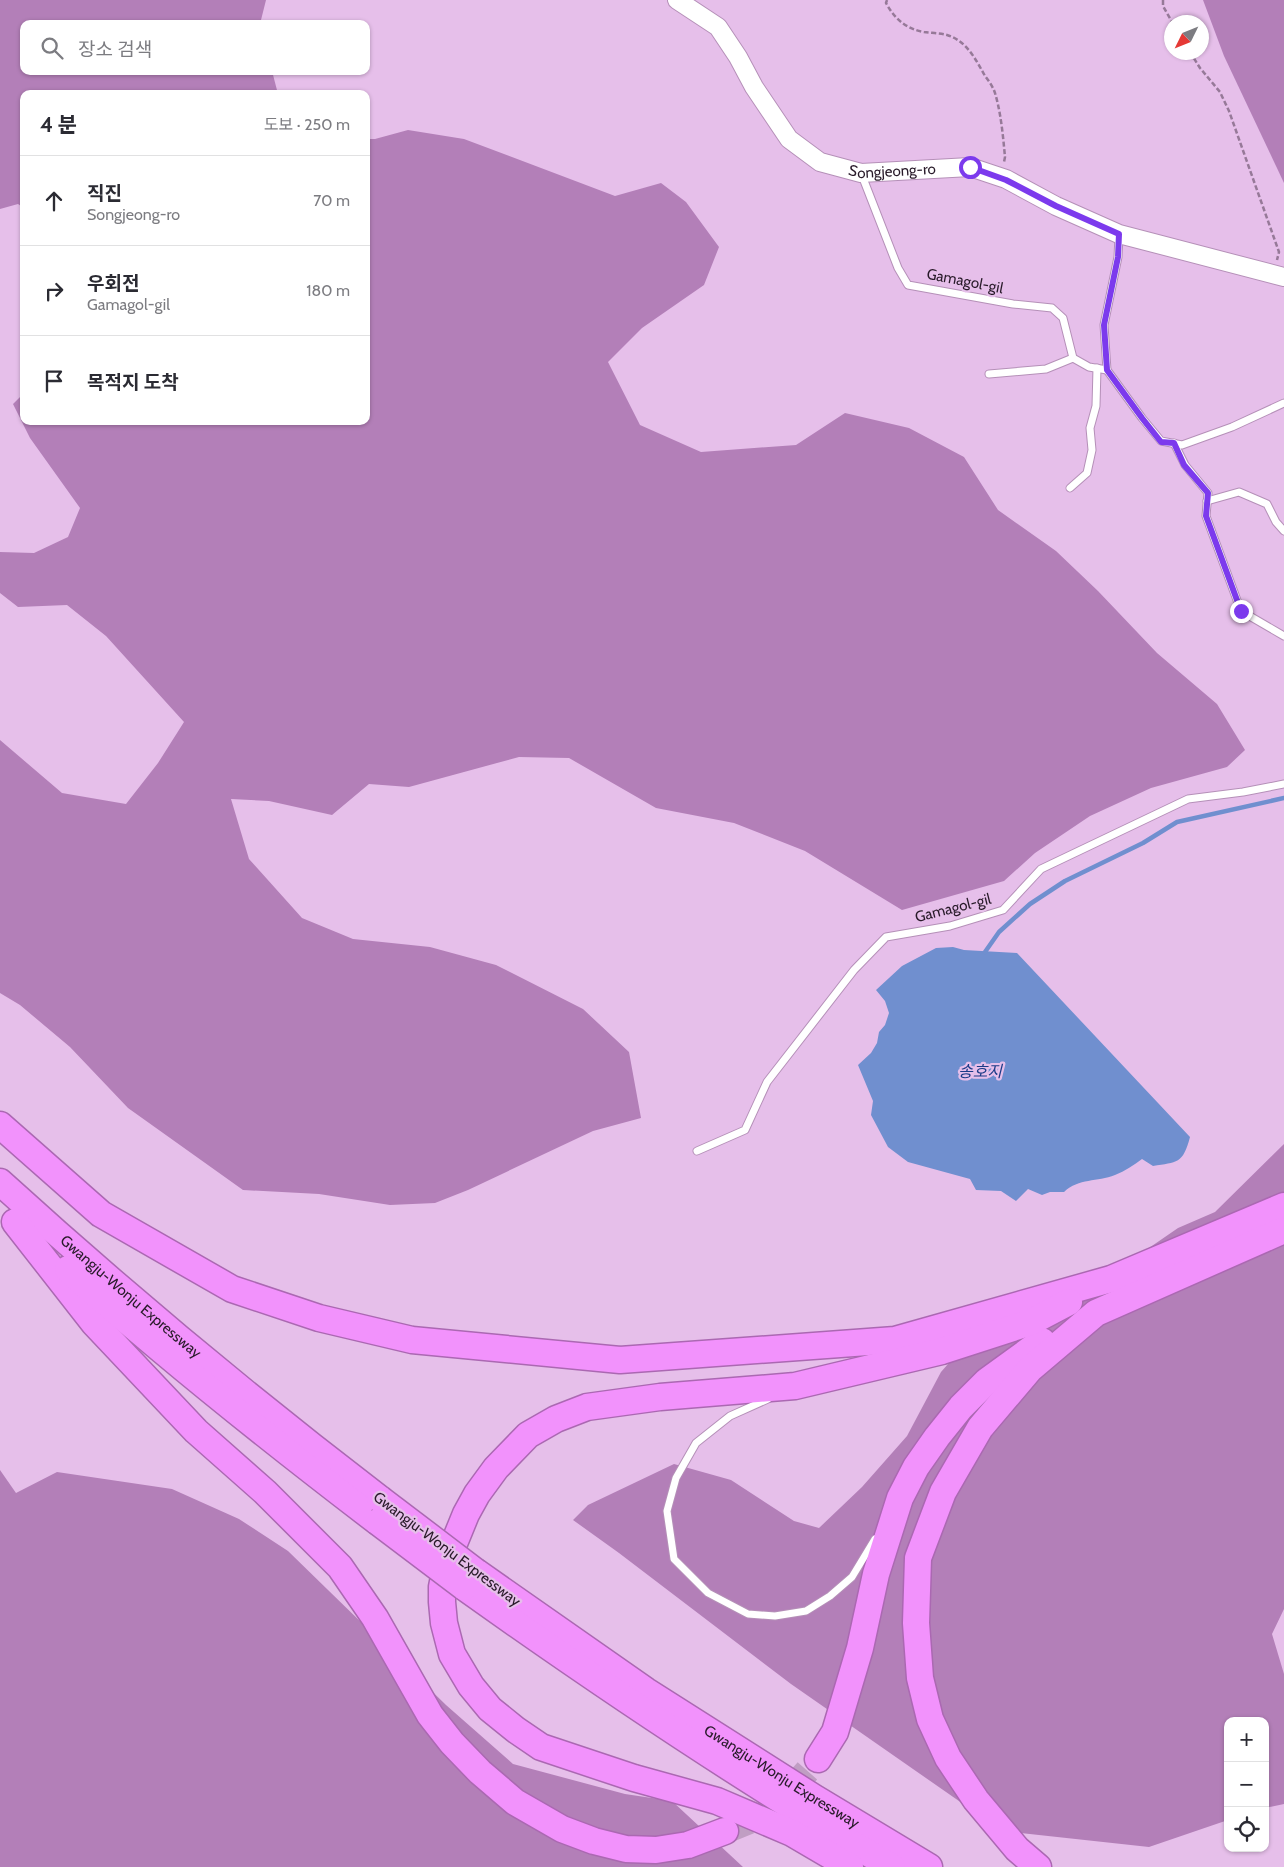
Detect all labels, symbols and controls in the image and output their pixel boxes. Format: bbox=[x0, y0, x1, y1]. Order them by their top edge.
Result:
north arrow bbox=[1164, 15, 1209, 60]
search box bbox=[20, 20, 370, 75]
icon: search bbox=[38, 34, 66, 62]
text: 장소 검색 bbox=[78, 38, 152, 61]
text: 4 분 bbox=[40, 112, 77, 137]
text: 도보 · 250 m bbox=[264, 115, 350, 134]
route start bbox=[959, 156, 982, 179]
street label: Songjeong-ro bbox=[847, 160, 936, 182]
text: 직진 bbox=[87, 182, 122, 205]
icon: ahead bbox=[40, 187, 68, 215]
text: 70 m bbox=[313, 191, 350, 210]
text: Songjeong-ro bbox=[87, 205, 180, 224]
street label: Gamagol-gil bbox=[925, 265, 1005, 297]
text: 우회전 bbox=[87, 272, 139, 295]
icon: right bbox=[40, 277, 68, 305]
text: 180 m bbox=[306, 281, 350, 300]
text: Gamagol-gil bbox=[87, 295, 170, 314]
icon: arrive bbox=[40, 367, 68, 395]
text: 목적지 도착 bbox=[87, 371, 179, 394]
route end bbox=[1230, 600, 1253, 623]
street label: Gamagol-gil bbox=[913, 890, 993, 926]
water label: 송호지 bbox=[958, 1062, 1003, 1081]
street label: Gwangju-Wonju Expressway bbox=[57, 1231, 205, 1362]
street label: Gwangju-Wonju Expressway bbox=[370, 1488, 525, 1611]
map controls bbox=[1224, 1717, 1269, 1852]
button: + bbox=[1224, 1717, 1269, 1762]
street label: Gwangju-Wonju Expressway bbox=[701, 1721, 863, 1832]
button: − bbox=[1224, 1762, 1269, 1807]
button: locate bbox=[1224, 1807, 1269, 1852]

